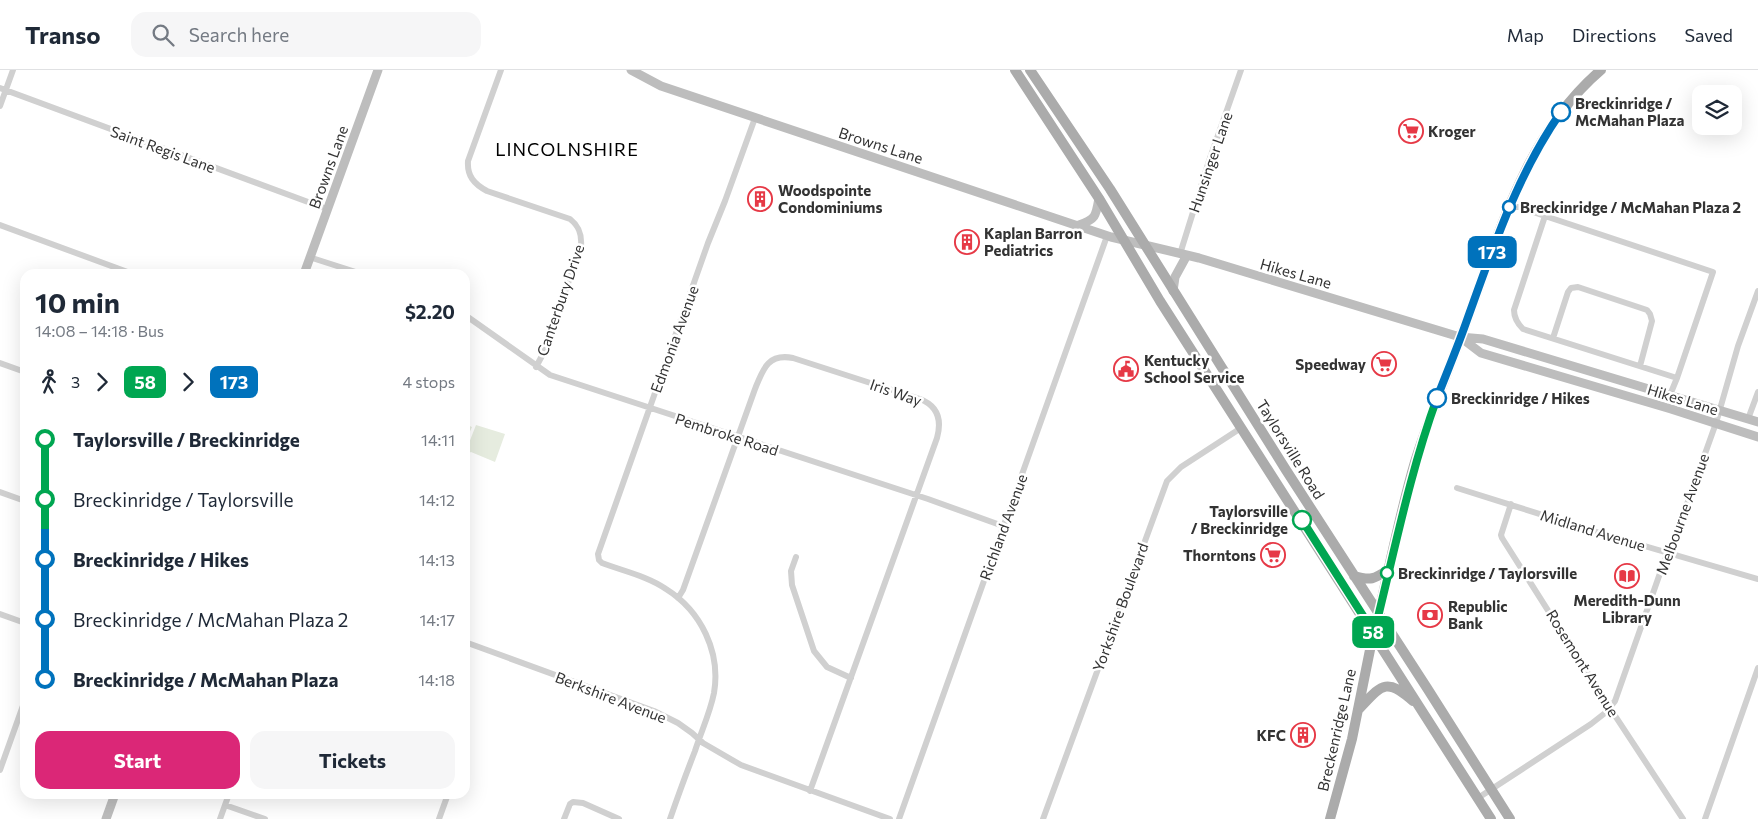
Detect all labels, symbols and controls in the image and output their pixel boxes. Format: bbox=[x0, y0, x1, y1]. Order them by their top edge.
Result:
search box bbox=[131, 12, 481, 57]
text: Transo bbox=[25, 20, 101, 49]
icon: search bbox=[149, 21, 177, 49]
text: Search here bbox=[189, 23, 289, 46]
text: Map bbox=[1507, 24, 1544, 46]
text: Directions bbox=[1572, 24, 1656, 46]
text: Saved bbox=[1684, 24, 1733, 46]
map controls bbox=[1692, 85, 1742, 135]
button: layers bbox=[1692, 85, 1742, 135]
place label: Breckinridge / McMahan Plaza bbox=[1575, 94, 1684, 129]
marker: Breckinridge / McMahan Plaza bbox=[1551, 102, 1571, 122]
street label: Hunsinger Lane bbox=[1184, 109, 1236, 215]
supermarket icon: Kroger bbox=[1398, 118, 1424, 144]
street label: Saint Regis Lane bbox=[108, 122, 218, 176]
place label: Kroger bbox=[1428, 122, 1476, 140]
street label: Browns Lane bbox=[305, 123, 351, 211]
street label: Browns Lane bbox=[837, 123, 925, 167]
district label: LINCOLNSHIRE bbox=[495, 138, 639, 160]
place label: Woodspointe Condominiums bbox=[778, 181, 882, 216]
building icon: Woodspointe Condominiums bbox=[747, 186, 773, 212]
place label: Breckinridge / McMahan Plaza 2 bbox=[1520, 198, 1741, 216]
marker: Breckinridge / McMahan Plaza 2 bbox=[1502, 200, 1516, 214]
place label: Kaplan Barron Pediatrics bbox=[984, 224, 1082, 259]
building icon: Kaplan Barron Pediatrics bbox=[954, 229, 980, 255]
line badge: 173 bbox=[1463, 236, 1521, 268]
text: 173 bbox=[1478, 241, 1506, 263]
street label: Canterbury Drive bbox=[532, 242, 588, 358]
street label: Hikes Lane bbox=[1258, 254, 1334, 292]
street label: Edmonia Avenue bbox=[646, 283, 702, 395]
text: 10 min bbox=[35, 285, 120, 319]
text: $2.20 bbox=[405, 300, 455, 323]
text: 14:08 – 14:18 · Bus bbox=[35, 321, 164, 340]
place label: Kentucky School Service bbox=[1144, 351, 1245, 386]
supermarket icon: Speedway bbox=[1371, 351, 1397, 377]
place label: Speedway bbox=[1295, 355, 1367, 373]
public building icon: Kentucky School Service bbox=[1113, 356, 1139, 382]
icon: walk bbox=[35, 368, 63, 396]
icon: forward bbox=[88, 368, 116, 396]
icon: forward bbox=[174, 368, 202, 396]
text: 58 bbox=[134, 371, 156, 393]
text: 173 bbox=[220, 371, 248, 393]
text: 3 bbox=[71, 372, 80, 391]
text: 4 stops bbox=[403, 372, 455, 391]
street label: Iris Way bbox=[868, 375, 925, 409]
street label: Hikes Lane bbox=[1645, 380, 1721, 418]
marker: Breckinridge / Hikes bbox=[1427, 388, 1447, 408]
place label: Breckinridge / Hikes bbox=[1451, 389, 1590, 407]
street label: Taylorsville Road bbox=[1253, 396, 1329, 502]
street label: Pembroke Road bbox=[673, 409, 781, 459]
text: Taylorsville / Breckinridge bbox=[73, 428, 300, 451]
text: 14:11 bbox=[421, 430, 455, 449]
street label: Melbourne Avenue bbox=[1652, 451, 1712, 577]
street label: Richland Avenue bbox=[975, 471, 1031, 583]
text: Breckinridge / Taylorsville bbox=[73, 488, 294, 511]
text: 14:12 bbox=[419, 490, 455, 509]
place label: Taylorsville / Breckinridge bbox=[1191, 502, 1288, 537]
street label: Midland Avenue bbox=[1538, 506, 1648, 555]
marker: Taylorsville / Breckinridge bbox=[1292, 510, 1312, 530]
street label: Yorkshire Boulevard bbox=[1088, 540, 1152, 674]
supermarket icon: Thorntons bbox=[1260, 542, 1286, 568]
place label: Thorntons bbox=[1183, 546, 1256, 564]
text: Breckinridge / Hikes bbox=[73, 548, 249, 571]
text: 14:13 bbox=[419, 550, 455, 569]
library icon: Meredith-Dunn Library bbox=[1614, 563, 1640, 589]
place label: Breckinridge / Taylorsville bbox=[1398, 564, 1577, 582]
marker: Breckinridge / Taylorsville bbox=[1380, 566, 1394, 580]
place label: Meredith-Dunn Library bbox=[1573, 591, 1681, 626]
place label: Republic Bank bbox=[1448, 597, 1508, 632]
bank icon: Republic Bank bbox=[1417, 602, 1443, 628]
street label: Rosemont Avenue bbox=[1543, 606, 1623, 720]
text: Breckinridge / McMahan Plaza 2 bbox=[73, 608, 348, 631]
text: 14:17 bbox=[419, 610, 455, 629]
line badge: 58 bbox=[1350, 616, 1396, 648]
text: 58 bbox=[1362, 621, 1384, 643]
street label: Breckenridge Lane bbox=[1313, 667, 1359, 793]
text: Breckinridge / McMahan Plaza bbox=[73, 668, 338, 691]
street label: Berkshire Avenue bbox=[553, 668, 669, 726]
text: 14:18 bbox=[418, 670, 455, 689]
building icon: KFC bbox=[1290, 722, 1316, 748]
place label: KFC bbox=[1257, 726, 1286, 744]
button: Start bbox=[35, 731, 240, 789]
button: Tickets bbox=[250, 731, 455, 789]

